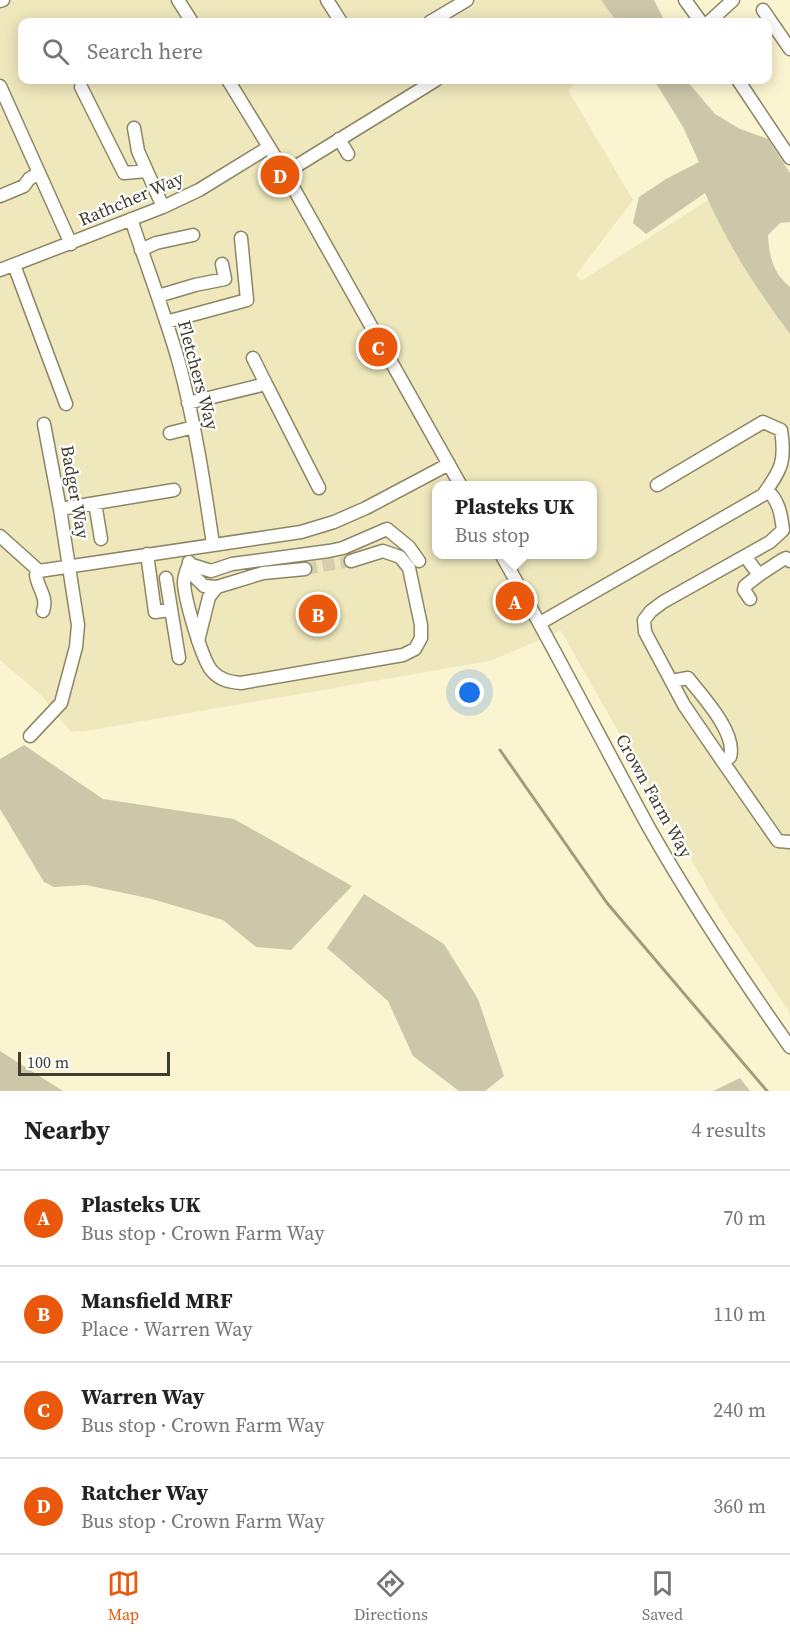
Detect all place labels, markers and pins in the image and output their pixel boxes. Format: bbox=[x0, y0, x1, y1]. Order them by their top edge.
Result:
pin: D bbox=[260, 152, 300, 198]
pin: C bbox=[358, 324, 398, 370]
pin: A bbox=[496, 578, 534, 624]
pin: B bbox=[298, 592, 338, 636]

